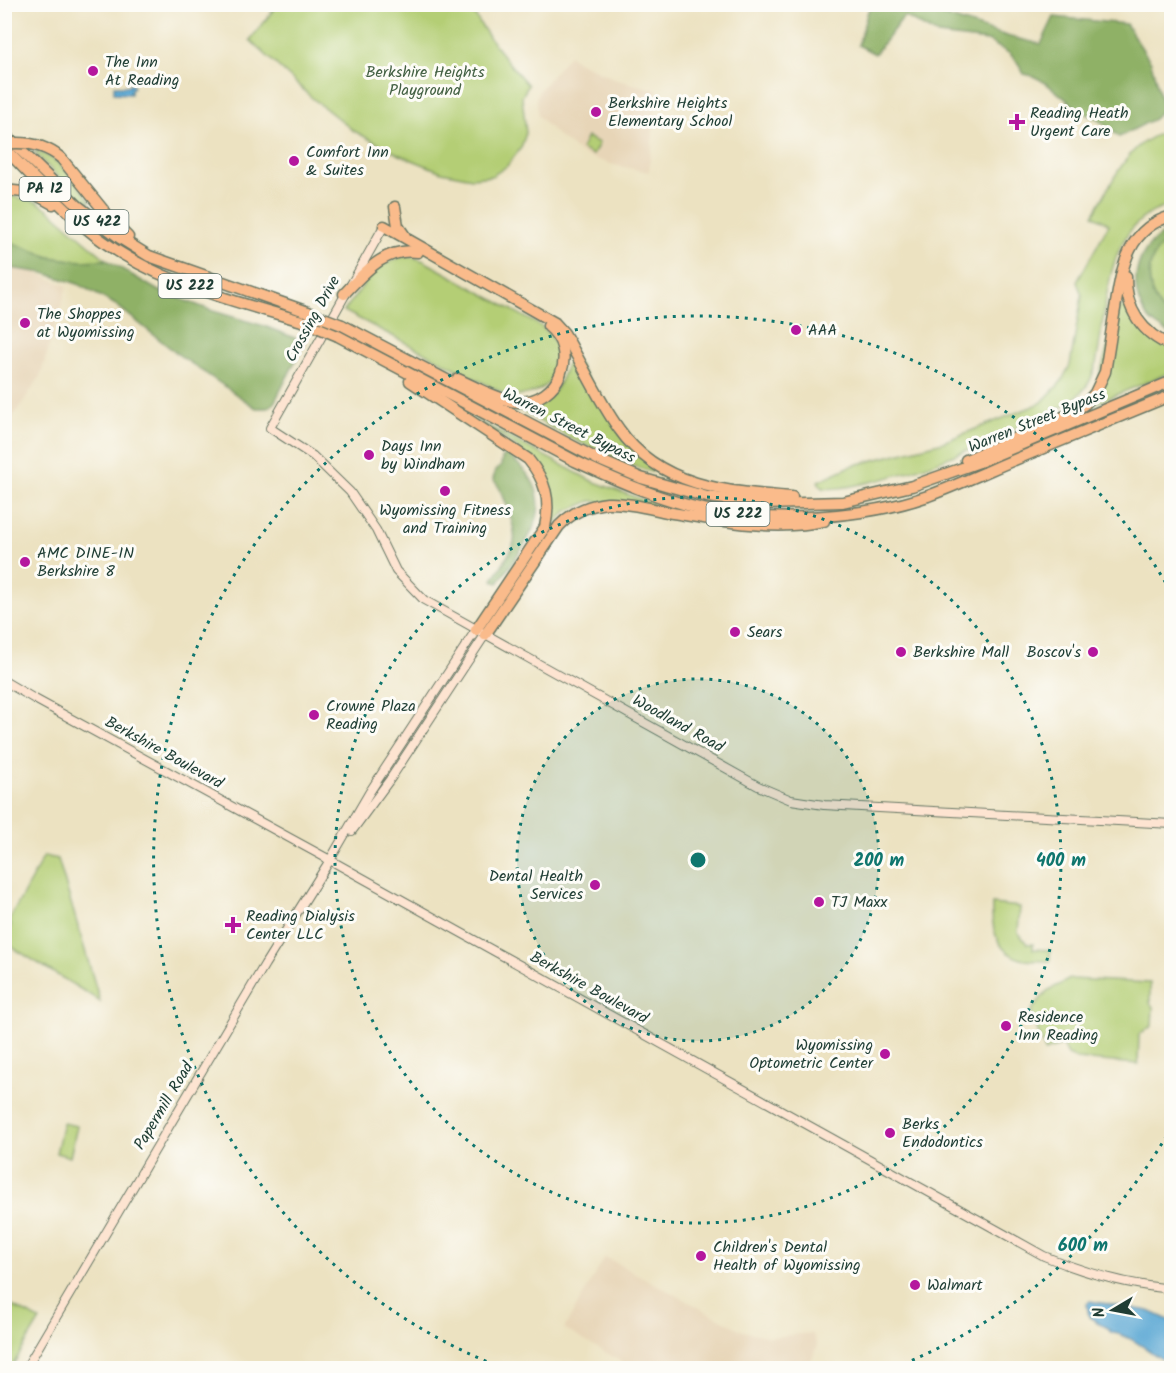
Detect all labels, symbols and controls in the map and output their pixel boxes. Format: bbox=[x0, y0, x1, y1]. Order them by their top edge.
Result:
place label: The Inn At Reading bbox=[105, 50, 179, 93]
park label: Berkshire Heights Playground bbox=[365, 60, 485, 103]
marker: The Inn At Reading bbox=[86, 64, 100, 78]
place label: Berkshire Heights Elementary School bbox=[608, 91, 733, 134]
place label: Reading Heath Urgent Care bbox=[1030, 101, 1129, 144]
marker: Berkshire Heights Elementary School bbox=[589, 105, 603, 119]
marker: Reading Heath Urgent Care bbox=[1008, 113, 1026, 131]
place label: Comfort Inn & Suites bbox=[306, 140, 389, 183]
marker: Comfort Inn & Suites bbox=[287, 154, 301, 168]
road number: PA 12 bbox=[20, 177, 70, 201]
road number: US 422 bbox=[66, 210, 128, 234]
street label: Crossing Drive bbox=[279, 271, 347, 367]
road number: US 222 bbox=[158, 274, 222, 298]
place label: The Shoppes at Wyomissing bbox=[37, 302, 135, 345]
marker: The Shoppes at Wyomissing bbox=[18, 316, 32, 330]
place label: AAA bbox=[808, 318, 837, 343]
marker: AAA bbox=[789, 323, 803, 337]
street label: Warren Street Bypass bbox=[498, 382, 640, 470]
street label: Warren Street Bypass bbox=[965, 382, 1110, 460]
place label: Days Inn by Windham bbox=[381, 434, 465, 477]
marker: Days Inn by Windham bbox=[362, 448, 376, 462]
marker: Wyomissing Fitness and Training bbox=[438, 484, 452, 498]
place label: Wyomissing Fitness and Training bbox=[379, 498, 511, 541]
road number: US 222 bbox=[706, 502, 770, 526]
place label: AMC DINE-IN Berkshire 8 bbox=[37, 541, 134, 584]
marker: AMC DINE-IN Berkshire 8 bbox=[18, 555, 32, 569]
place label: Sears bbox=[747, 620, 782, 645]
marker: Sears bbox=[728, 625, 742, 639]
place label: Berkshire Mall bbox=[913, 640, 1009, 665]
place label: Boscov's bbox=[1026, 640, 1081, 665]
marker: Berkshire Mall bbox=[894, 645, 908, 659]
marker: Boscov's bbox=[1086, 645, 1100, 659]
street label: Woodland Road bbox=[628, 688, 729, 760]
place label: Crowne Plaza Reading bbox=[326, 694, 416, 737]
marker: Crowne Plaza Reading bbox=[307, 708, 321, 722]
street label: Berkshire Boulevard bbox=[100, 710, 229, 796]
text: 200 m bbox=[854, 847, 905, 876]
text: 400 m bbox=[1036, 847, 1086, 876]
centre of rings bbox=[688, 850, 708, 870]
place label: Dental Health Services bbox=[489, 864, 583, 907]
marker: Dental Health Services bbox=[588, 878, 602, 892]
place label: TJ Maxx bbox=[831, 890, 888, 915]
marker: TJ Maxx bbox=[812, 895, 826, 909]
place label: Reading Dialysis Center LLC bbox=[246, 904, 355, 947]
marker: Reading Dialysis Center LLC bbox=[224, 916, 242, 934]
street label: Berkshire Boulevard bbox=[525, 945, 654, 1031]
place label: Residence Inn Reading bbox=[1018, 1005, 1098, 1048]
marker: Residence Inn Reading bbox=[999, 1019, 1013, 1033]
place label: Wyomissing Optometric Center bbox=[749, 1033, 875, 1076]
marker: Wyomissing Optometric Center bbox=[878, 1047, 892, 1061]
street label: Papermill Road bbox=[128, 1056, 201, 1155]
place label: Berks Endodontics bbox=[902, 1112, 983, 1155]
marker: Berks Endodontics bbox=[883, 1126, 897, 1140]
text: 600 m bbox=[1058, 1232, 1108, 1261]
place label: Children's Dental Health of Wyomissing bbox=[713, 1235, 861, 1278]
marker: Children's Dental Health of Wyomissing bbox=[694, 1249, 708, 1263]
place label: Walmart bbox=[927, 1273, 983, 1298]
marker: Walmart bbox=[908, 1278, 922, 1292]
north arrow bbox=[1083, 1280, 1143, 1340]
text: N bbox=[1087, 1305, 1113, 1319]

